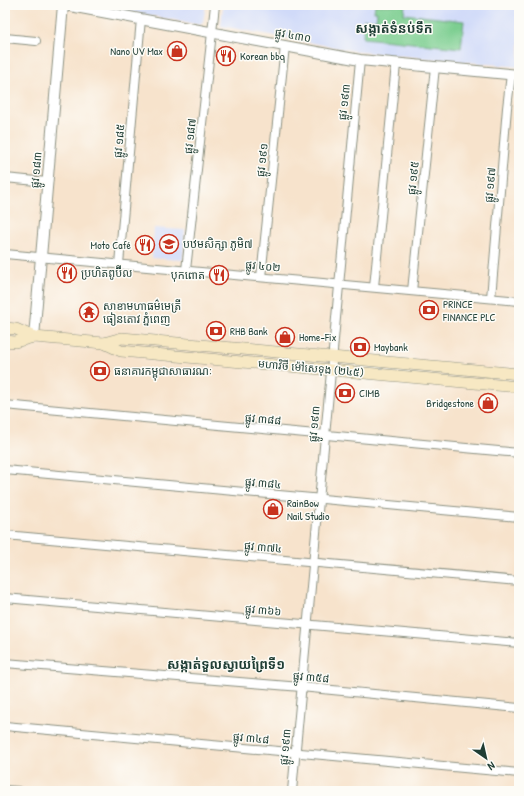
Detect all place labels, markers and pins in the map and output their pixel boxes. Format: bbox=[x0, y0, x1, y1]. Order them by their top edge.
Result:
shop icon: Nano UV Max bbox=[166, 40, 188, 62]
place label: Nano UV Max bbox=[110, 44, 163, 58]
restaurant icon: Korean bbq bbox=[215, 45, 237, 67]
place label: Korean bbq bbox=[240, 49, 285, 63]
school or university icon: បឋមសិក្សា ភូមិ៧ bbox=[158, 233, 180, 255]
restaurant icon: Moto Café bbox=[134, 234, 156, 256]
place label: បឋមសិក្សា ភូមិ៧ bbox=[183, 237, 253, 251]
place label: Moto Café bbox=[91, 238, 132, 252]
restaurant icon: ប្រហិតពូប៊ីល bbox=[56, 262, 78, 284]
restaurant icon: បុកពោត bbox=[208, 264, 230, 286]
place label: ប្រហិតពូប៊ីល bbox=[81, 265, 133, 280]
place label: បុកពោត bbox=[171, 268, 205, 282]
place label: PRINCE FINANCE PLC bbox=[442, 297, 496, 324]
place label: សាខាមហាធម៌មេត្រី ធៀនតោវ ភ្នំពេញ bbox=[103, 298, 181, 326]
bank icon: PRINCE FINANCE PLC bbox=[418, 299, 440, 321]
temple icon: សាខាមហាធម៌មេត្រី ធៀនតោវ ភ្នំពេញ bbox=[78, 301, 100, 323]
bank icon: RHB Bank bbox=[205, 320, 227, 342]
place label: RHB Bank bbox=[230, 324, 268, 338]
shop icon: Home-Fix bbox=[274, 326, 296, 348]
place label: Home-Fix bbox=[299, 330, 336, 344]
bank icon: Maybank bbox=[349, 336, 371, 358]
place label: Maybank bbox=[374, 340, 408, 354]
bank icon: ធនាគារកម្ពុជាសាធារណៈ bbox=[89, 360, 111, 382]
place label: ធនាគារកម្ពុជាសាធារណៈ bbox=[114, 364, 212, 381]
bank icon: CIMB bbox=[334, 382, 356, 404]
place label: CIMB bbox=[359, 386, 380, 400]
shop icon: Bridgestone bbox=[477, 392, 499, 414]
place label: Bridgestone bbox=[426, 396, 475, 410]
place label: RainBow Nail Studio bbox=[287, 496, 330, 523]
shop icon: RainBow Nail Studio bbox=[262, 498, 284, 520]

